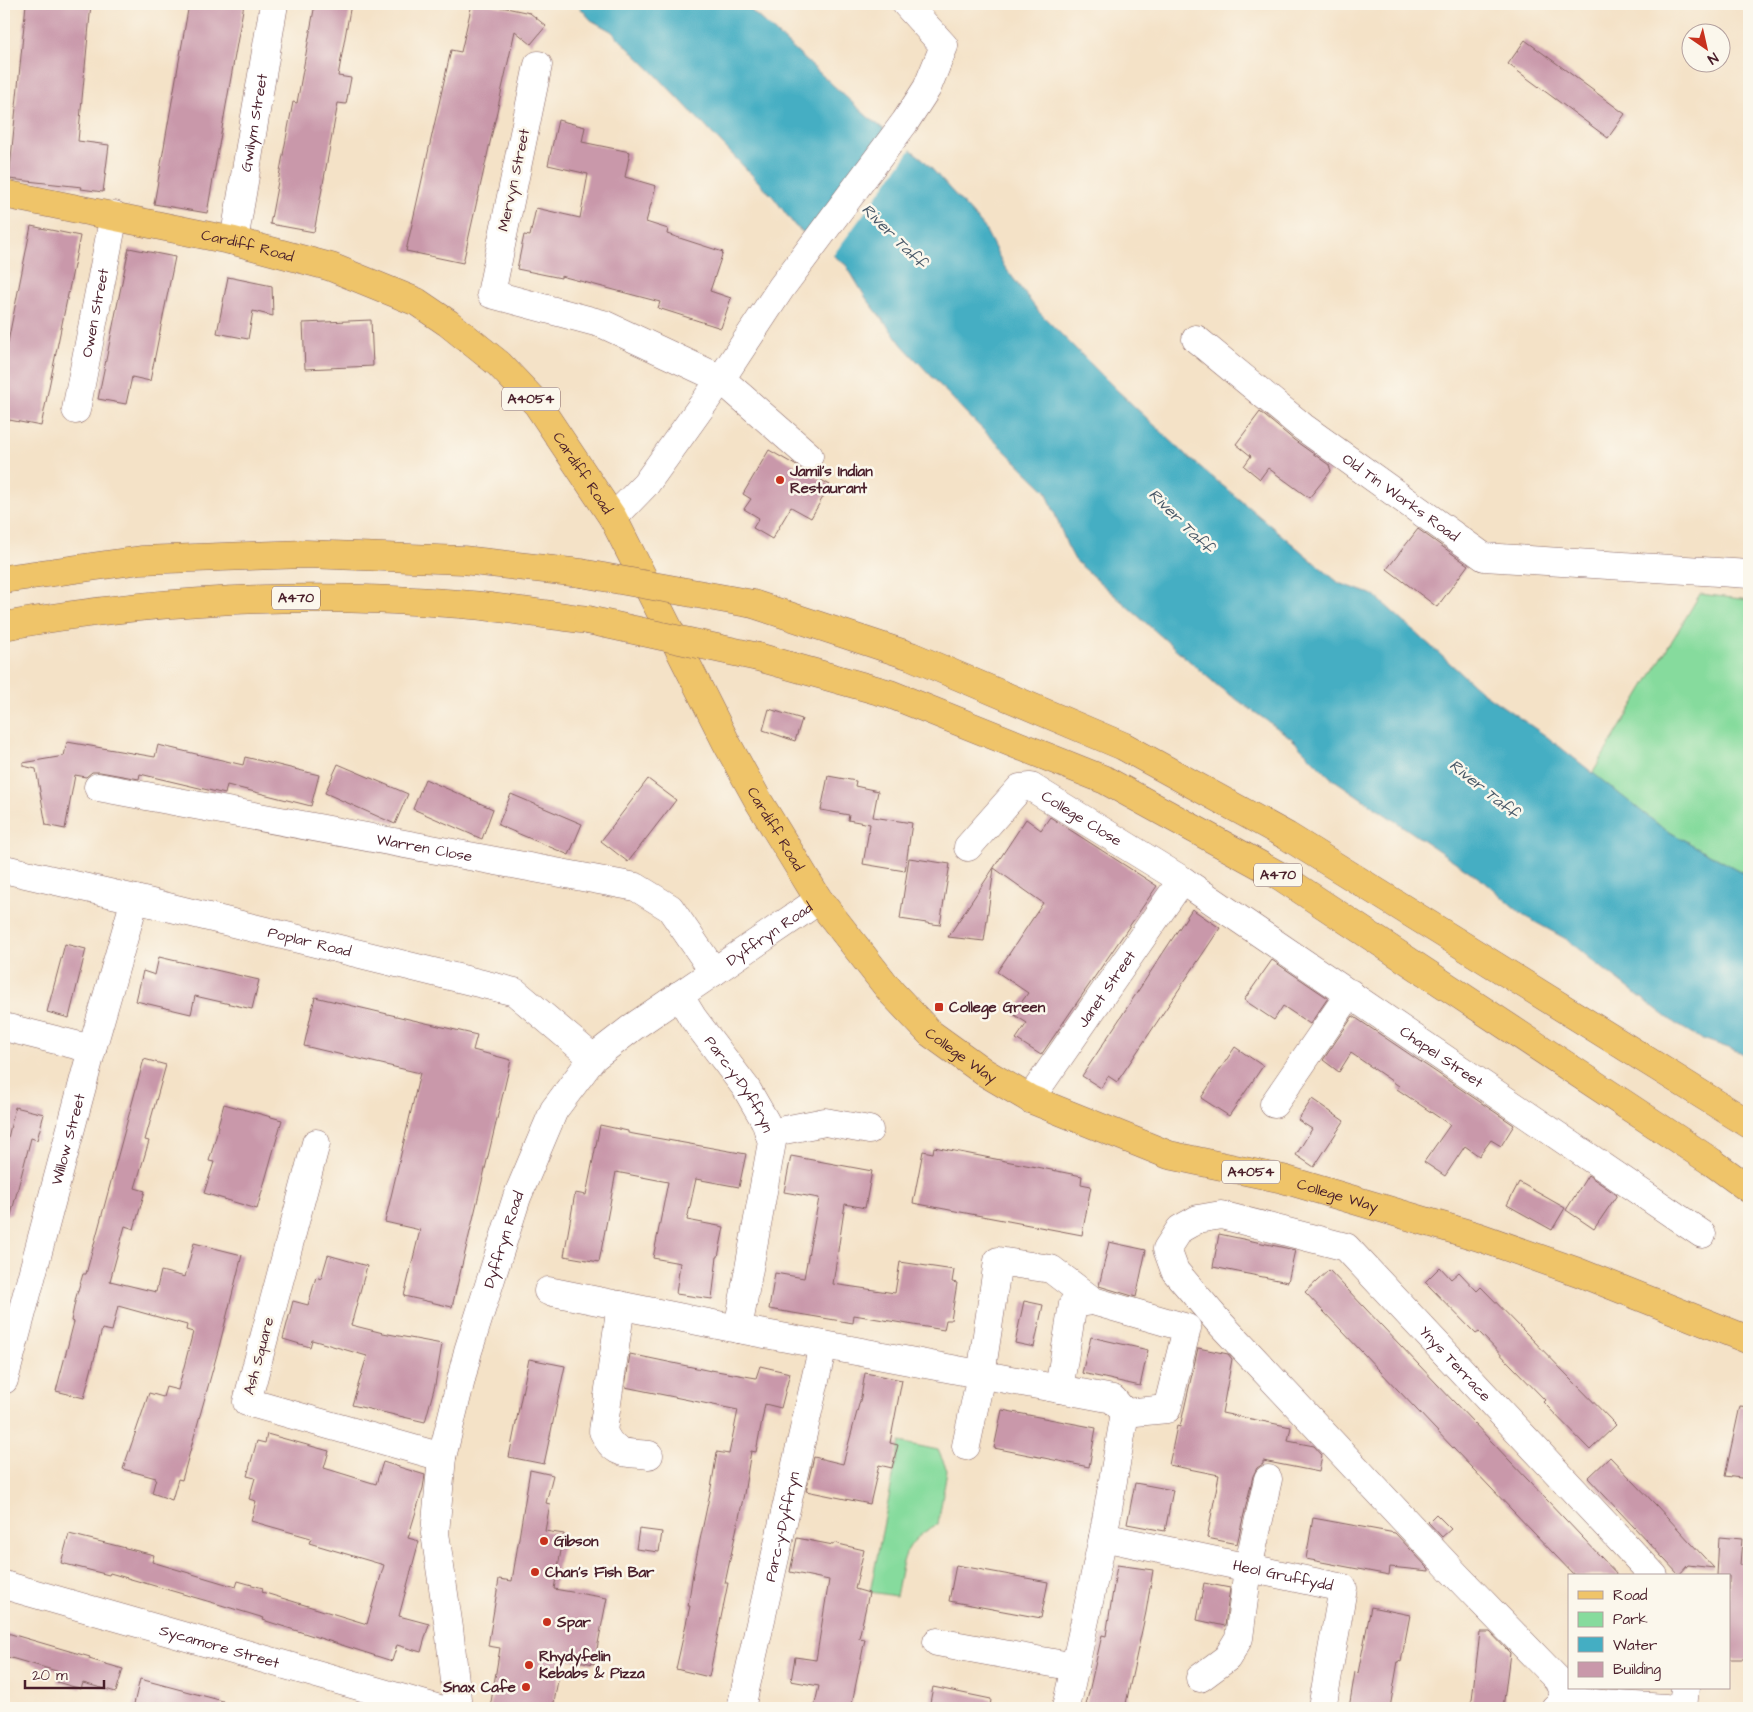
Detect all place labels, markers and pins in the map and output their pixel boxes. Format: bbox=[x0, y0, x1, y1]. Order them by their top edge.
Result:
place label: Jamil's Indian Restaurant bbox=[789, 461, 873, 499]
marker: Jamil's Indian Restaurant bbox=[774, 474, 786, 486]
place label: College Green bbox=[949, 997, 1046, 1020]
marker: College Green bbox=[933, 1001, 945, 1013]
place label: Gibson bbox=[554, 1531, 599, 1552]
marker: Gibson bbox=[538, 1535, 550, 1547]
place label: Chan's Fish Bar bbox=[545, 1562, 655, 1583]
marker: Chan's Fish Bar bbox=[529, 1566, 541, 1578]
place label: Spar bbox=[556, 1612, 592, 1633]
marker: Spar bbox=[541, 1616, 553, 1628]
place label: Rhydyfelin Kebabs & Pizza bbox=[539, 1646, 645, 1684]
marker: Rhydyfelin Kebabs & Pizza bbox=[523, 1659, 535, 1671]
place label: Snax Cafe bbox=[442, 1677, 516, 1698]
marker: Snax Cafe bbox=[520, 1681, 532, 1693]

